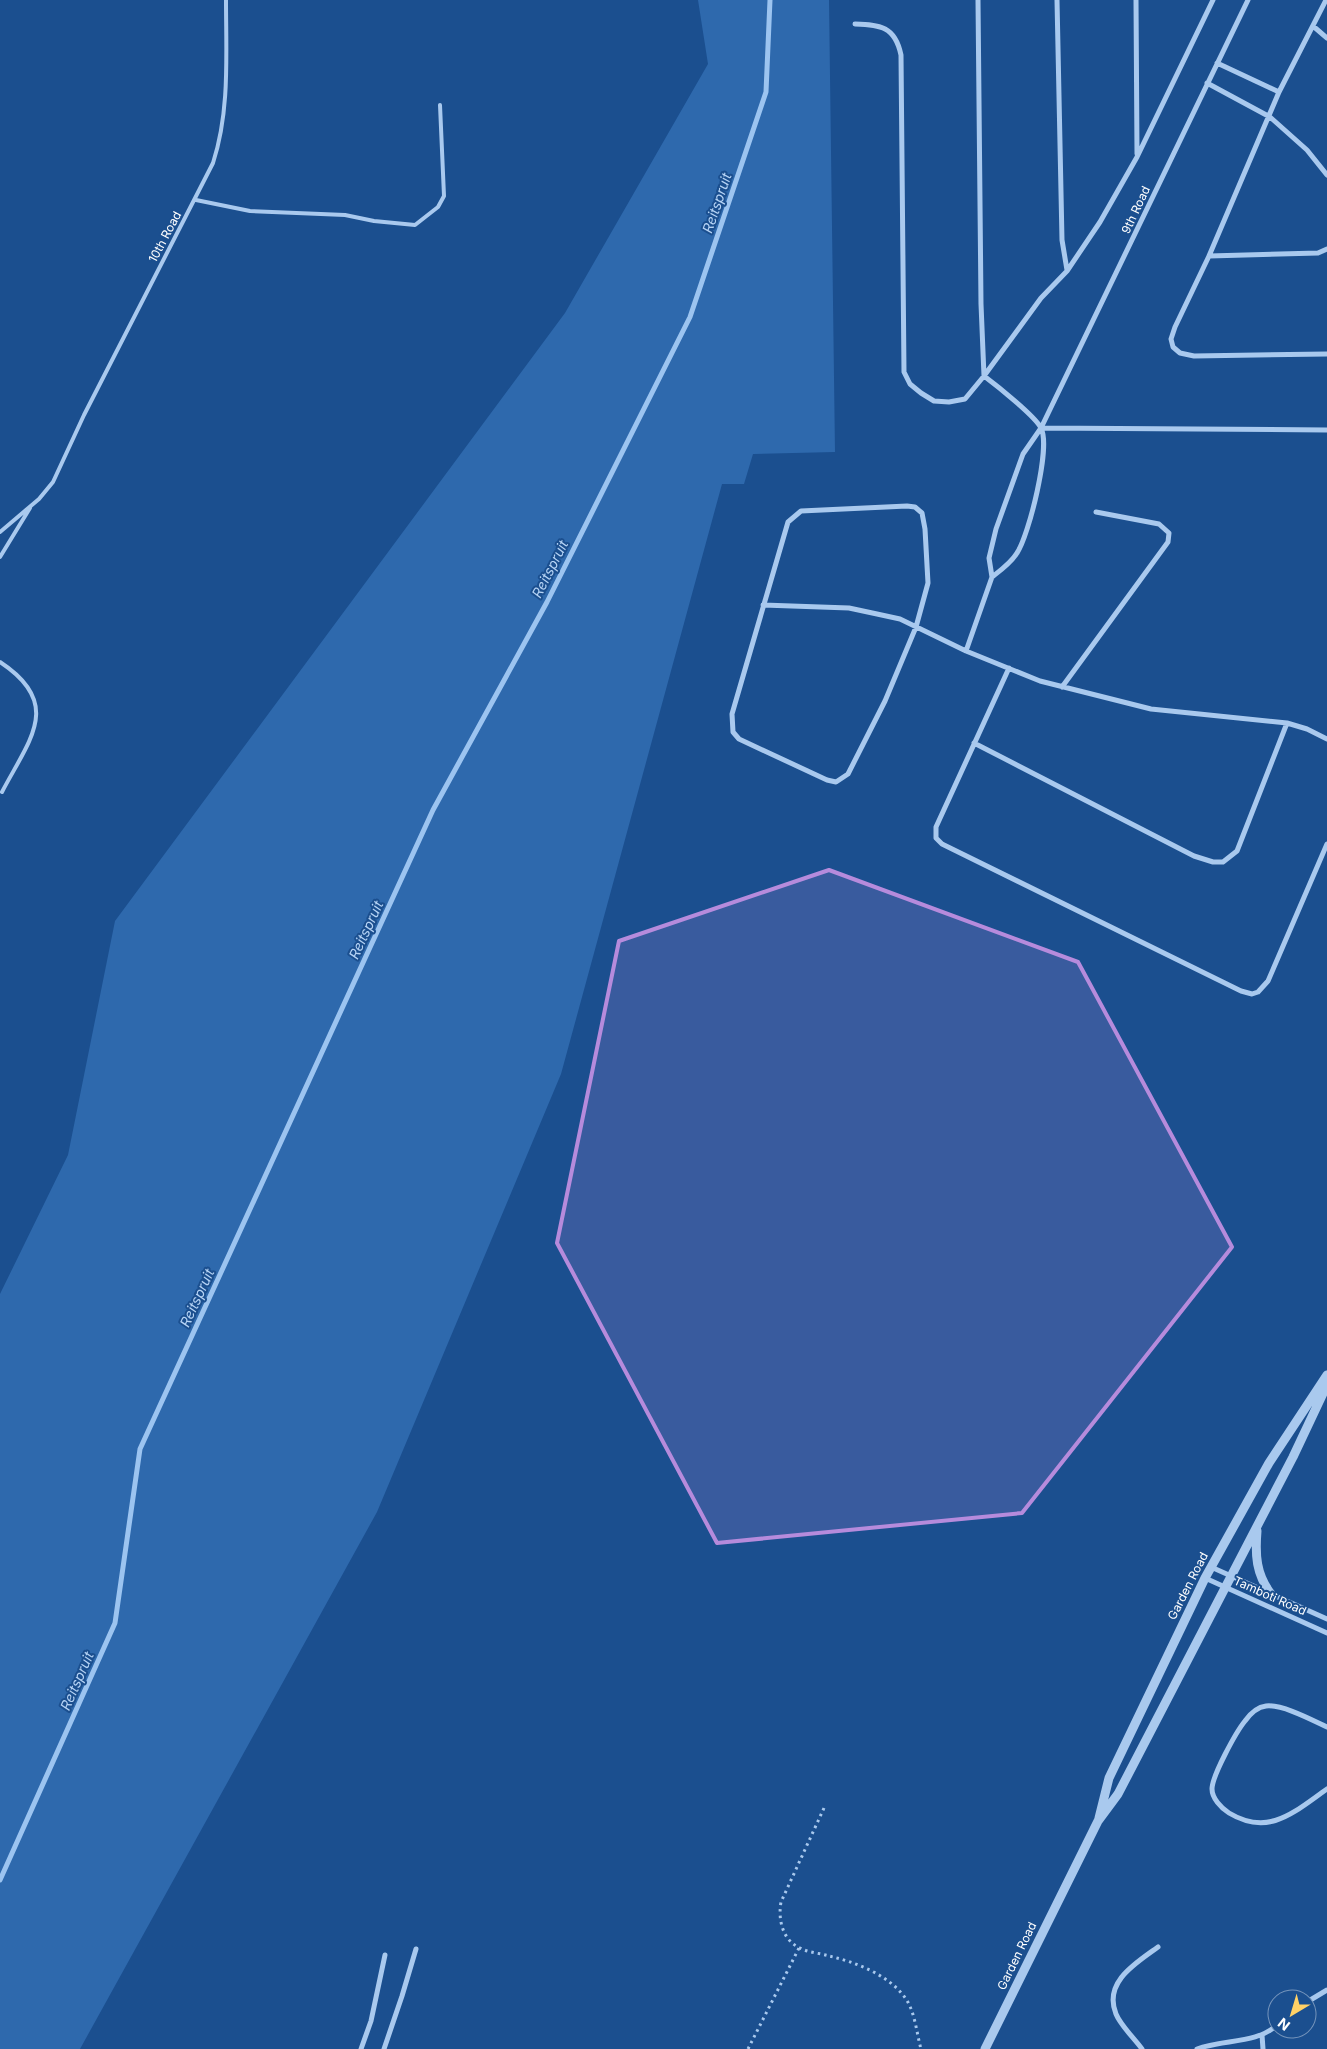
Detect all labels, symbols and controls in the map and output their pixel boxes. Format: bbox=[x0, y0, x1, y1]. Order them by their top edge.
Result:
water label: Reitspruit bbox=[698, 170, 735, 235]
street label: 9th Road bbox=[1118, 184, 1153, 236]
street label: 10th Road bbox=[145, 209, 184, 265]
water label: Reitspruit bbox=[528, 537, 571, 600]
water label: Reitspruit bbox=[345, 898, 387, 962]
water label: Reitspruit bbox=[176, 1266, 218, 1330]
street label: Garden Road bbox=[1164, 1550, 1211, 1622]
street label: Tamboti Road bbox=[1232, 1573, 1309, 1618]
water label: Reitspruit bbox=[56, 1649, 97, 1713]
street label: Garden Road bbox=[994, 1919, 1039, 1992]
north arrow bbox=[1267, 1989, 1317, 2039]
text: N bbox=[1274, 2015, 1293, 2035]

